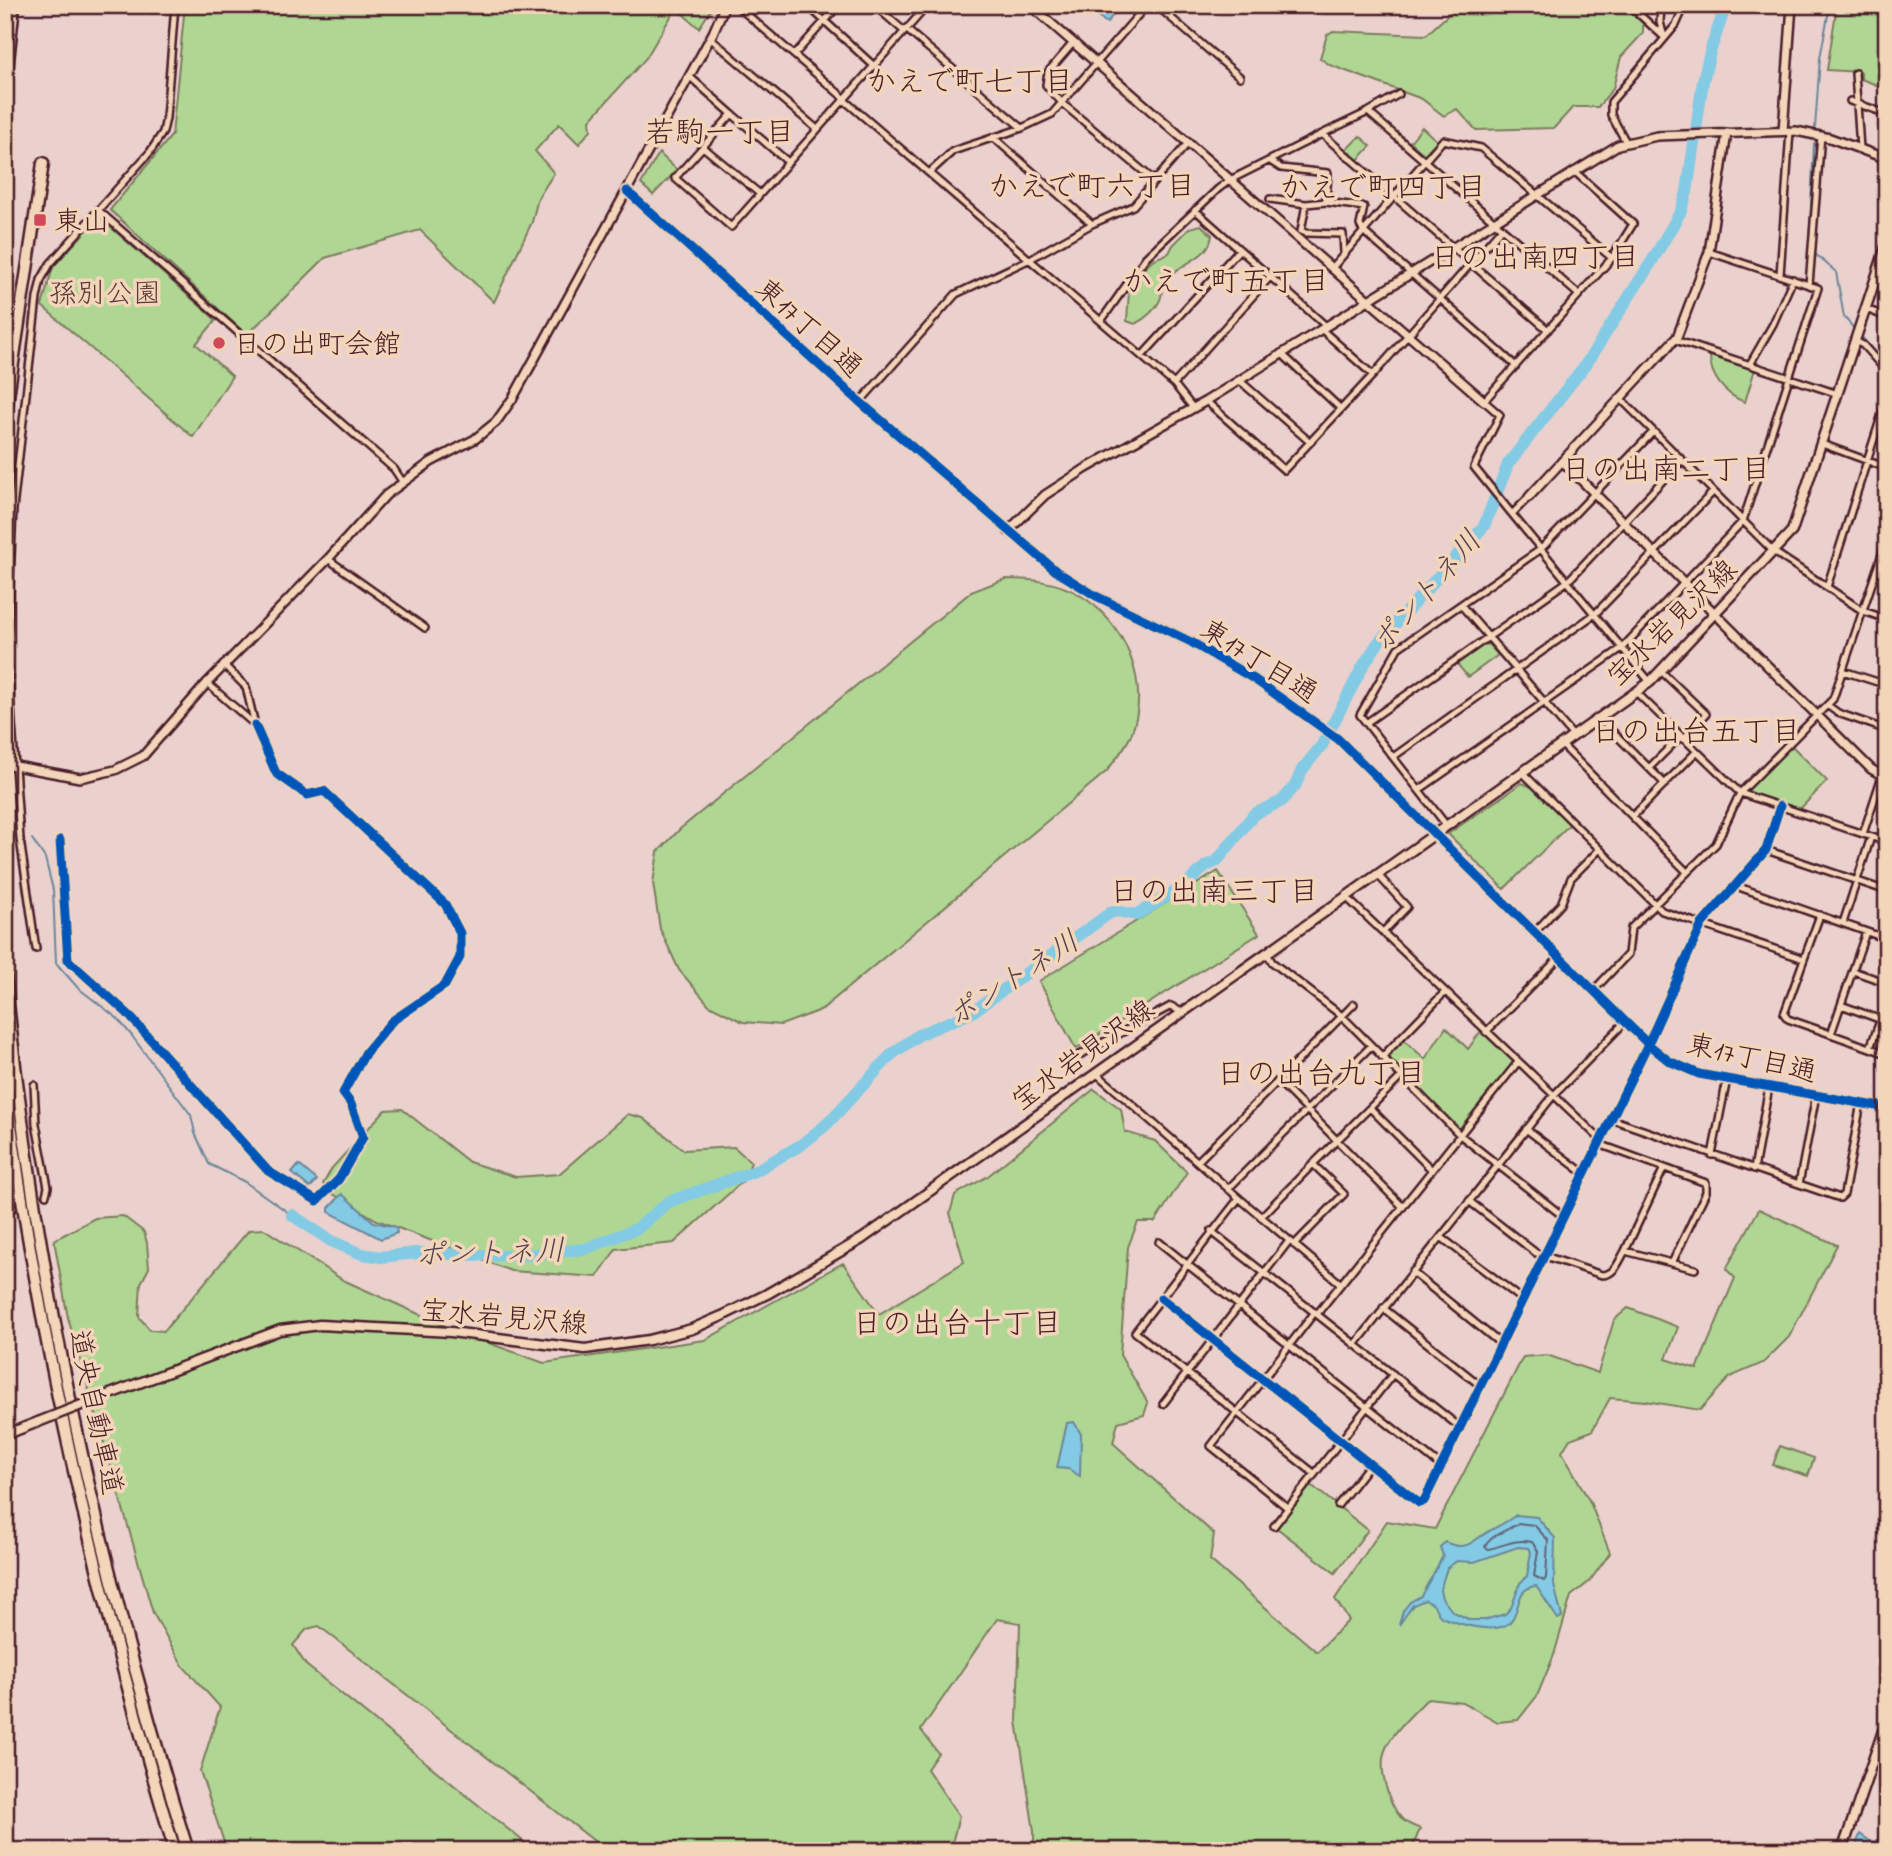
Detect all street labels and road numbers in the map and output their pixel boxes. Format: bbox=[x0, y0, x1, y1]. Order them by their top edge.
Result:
street label: 東17丁目通 bbox=[745, 270, 871, 389]
street label: 宝水岩見沢線 bbox=[1599, 551, 1748, 698]
street label: 東17丁目通 bbox=[1191, 610, 1325, 715]
street label: 宝水岩見沢線 bbox=[1004, 991, 1164, 1123]
street label: 東17丁目通 bbox=[1682, 1026, 1820, 1095]
street label: 宝水岩見沢線 bbox=[418, 1292, 589, 1347]
street label: 道央自動車道 bbox=[56, 1326, 131, 1499]

